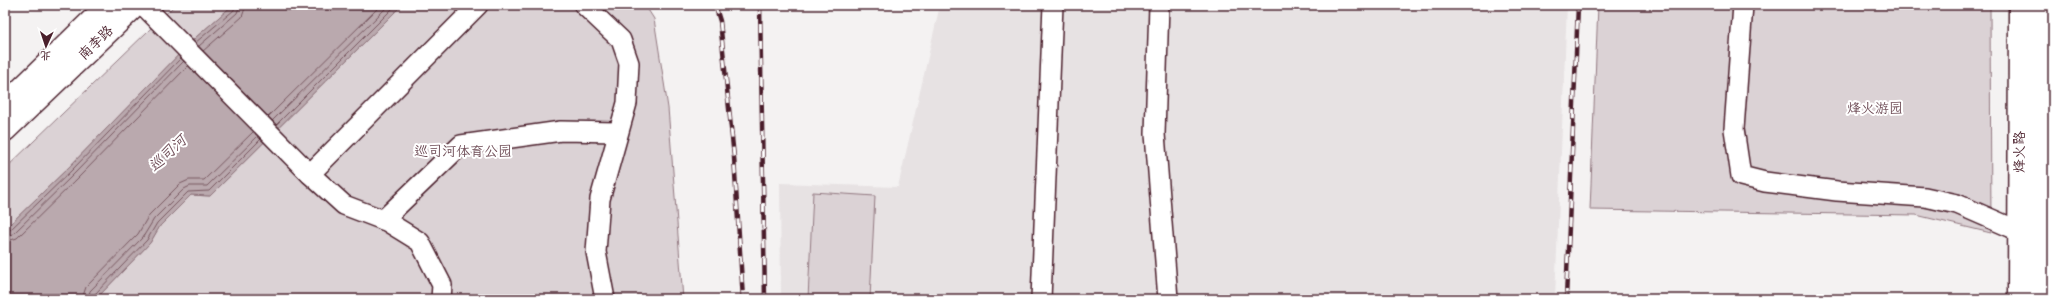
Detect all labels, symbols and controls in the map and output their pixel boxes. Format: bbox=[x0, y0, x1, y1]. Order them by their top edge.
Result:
street label: 南李路 bbox=[75, 22, 117, 64]
north arrow bbox=[26, 26, 66, 66]
text: 北 bbox=[40, 48, 51, 62]
park label: 烽火游园 bbox=[1847, 100, 1903, 118]
water label: 巡司河 bbox=[145, 129, 193, 177]
street label: 烽火路 bbox=[2011, 131, 2029, 173]
park label: 巡司河体育公园 bbox=[414, 143, 512, 161]

